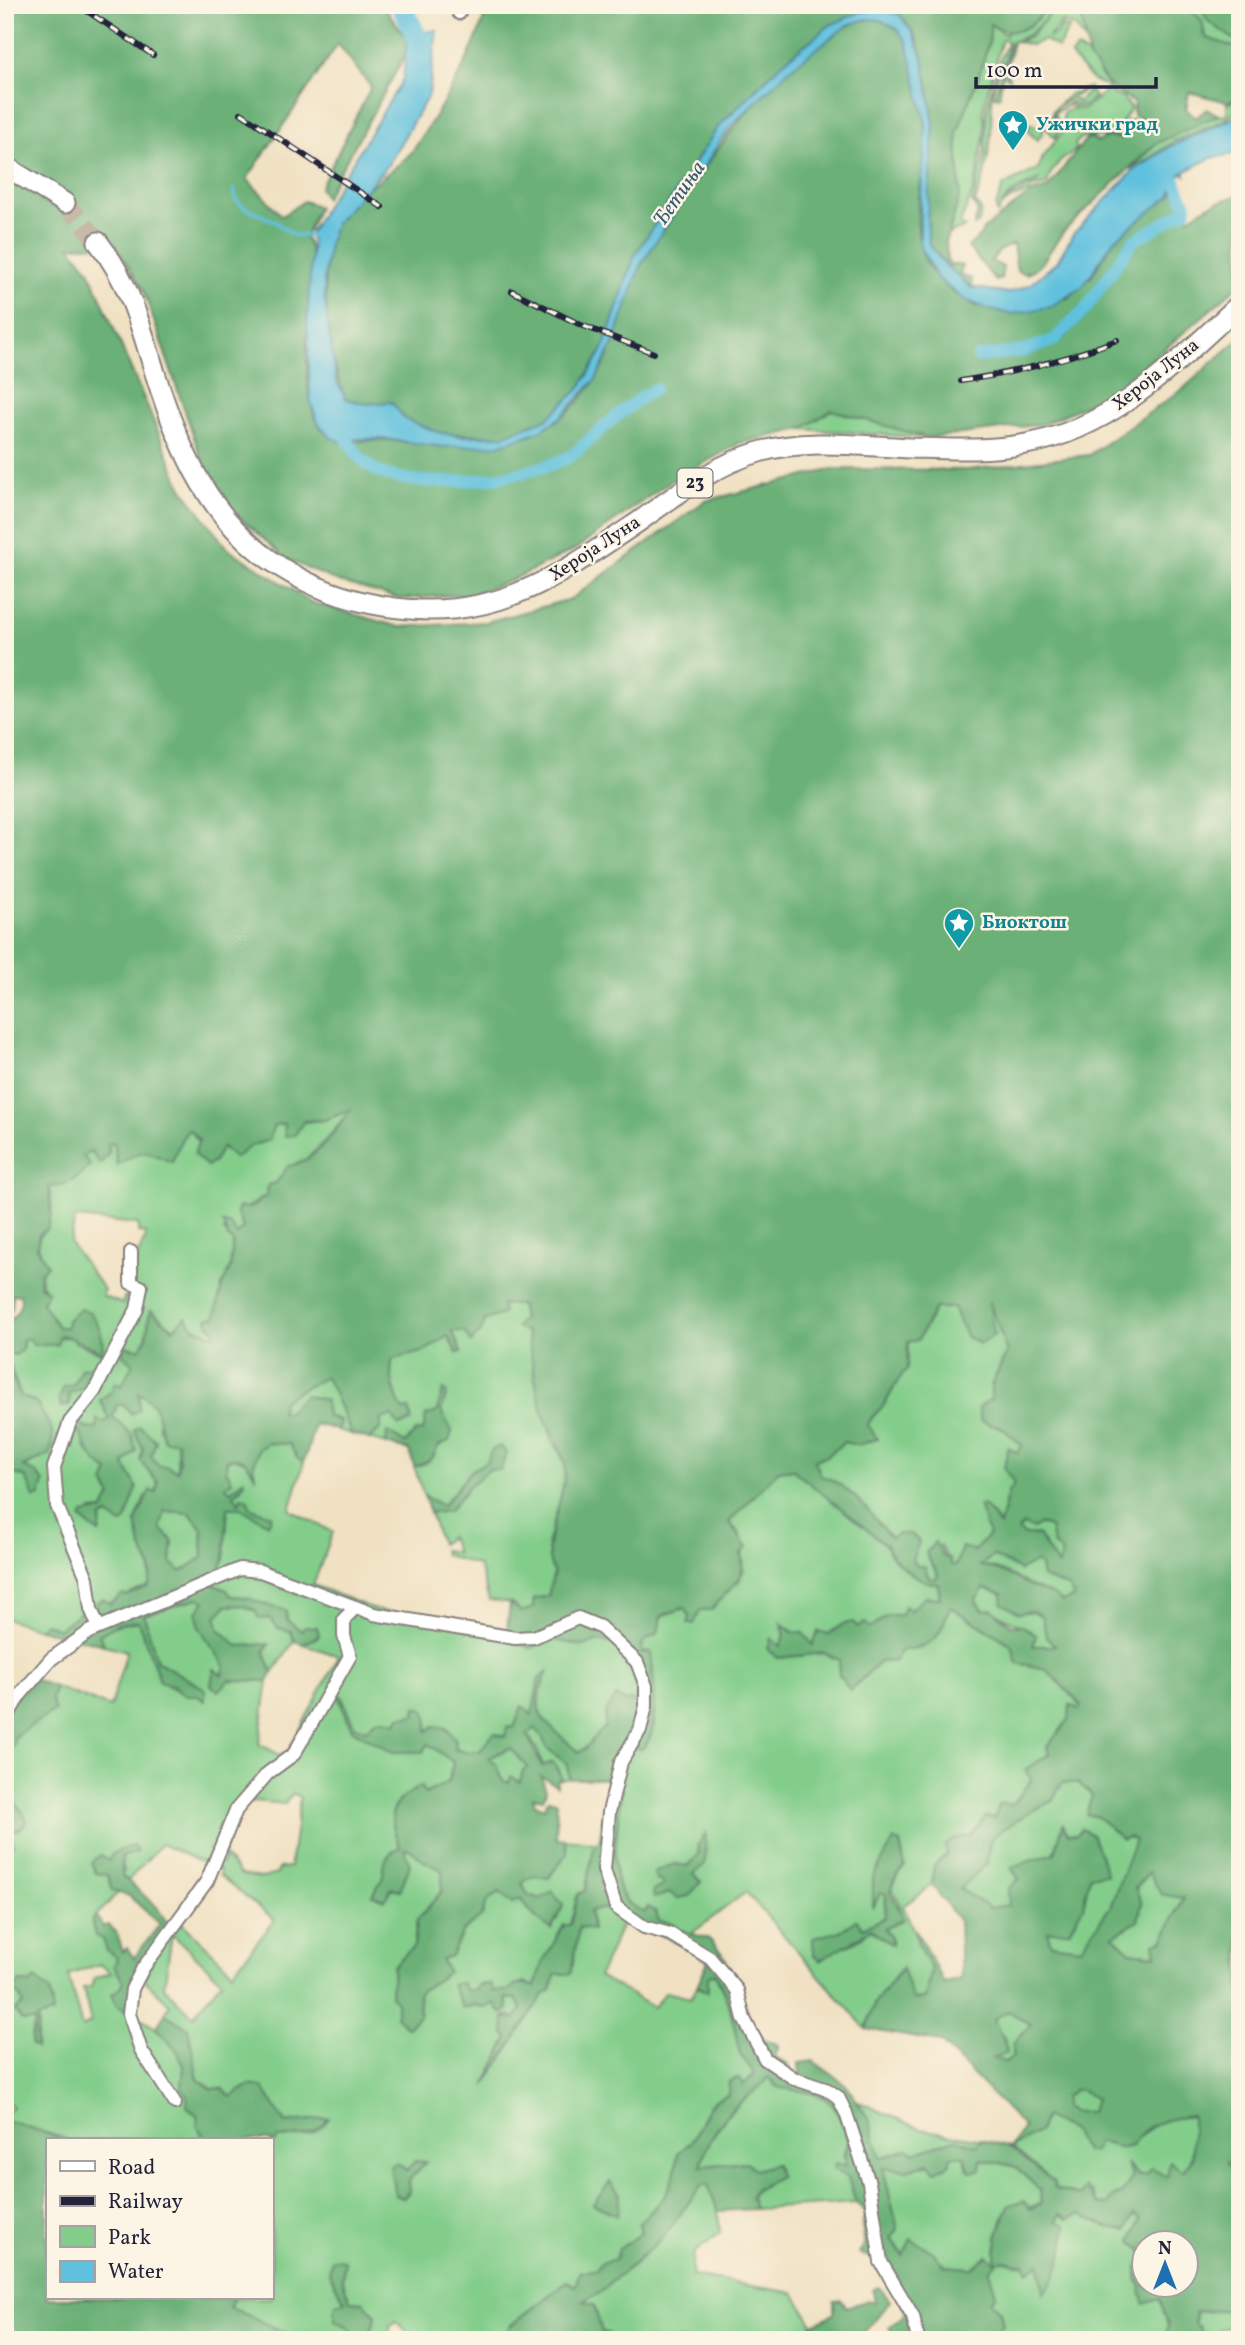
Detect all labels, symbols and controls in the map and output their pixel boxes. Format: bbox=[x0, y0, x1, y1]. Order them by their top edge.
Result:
scale bar bbox=[976, 46, 1156, 90]
text: 100 m bbox=[986, 57, 1043, 86]
place icon: Ужички град bbox=[996, 108, 1030, 152]
place label: Ужички град bbox=[1036, 112, 1158, 138]
water label: Ђетиња bbox=[647, 155, 713, 232]
street label: Хероја Луна bbox=[1107, 333, 1205, 417]
road number: 23 bbox=[678, 468, 712, 498]
street label: Хероја Луна bbox=[544, 510, 646, 588]
place icon: Биоктош bbox=[942, 906, 976, 950]
place label: Биоктош bbox=[982, 910, 1067, 936]
legend bbox=[46, 2138, 273, 2300]
text: Road bbox=[108, 2154, 155, 2183]
text: Railway bbox=[108, 2188, 184, 2217]
text: Park bbox=[108, 2224, 151, 2253]
north arrow bbox=[1130, 2230, 1200, 2300]
text: N bbox=[1158, 2236, 1172, 2262]
text: Water bbox=[108, 2258, 164, 2287]

